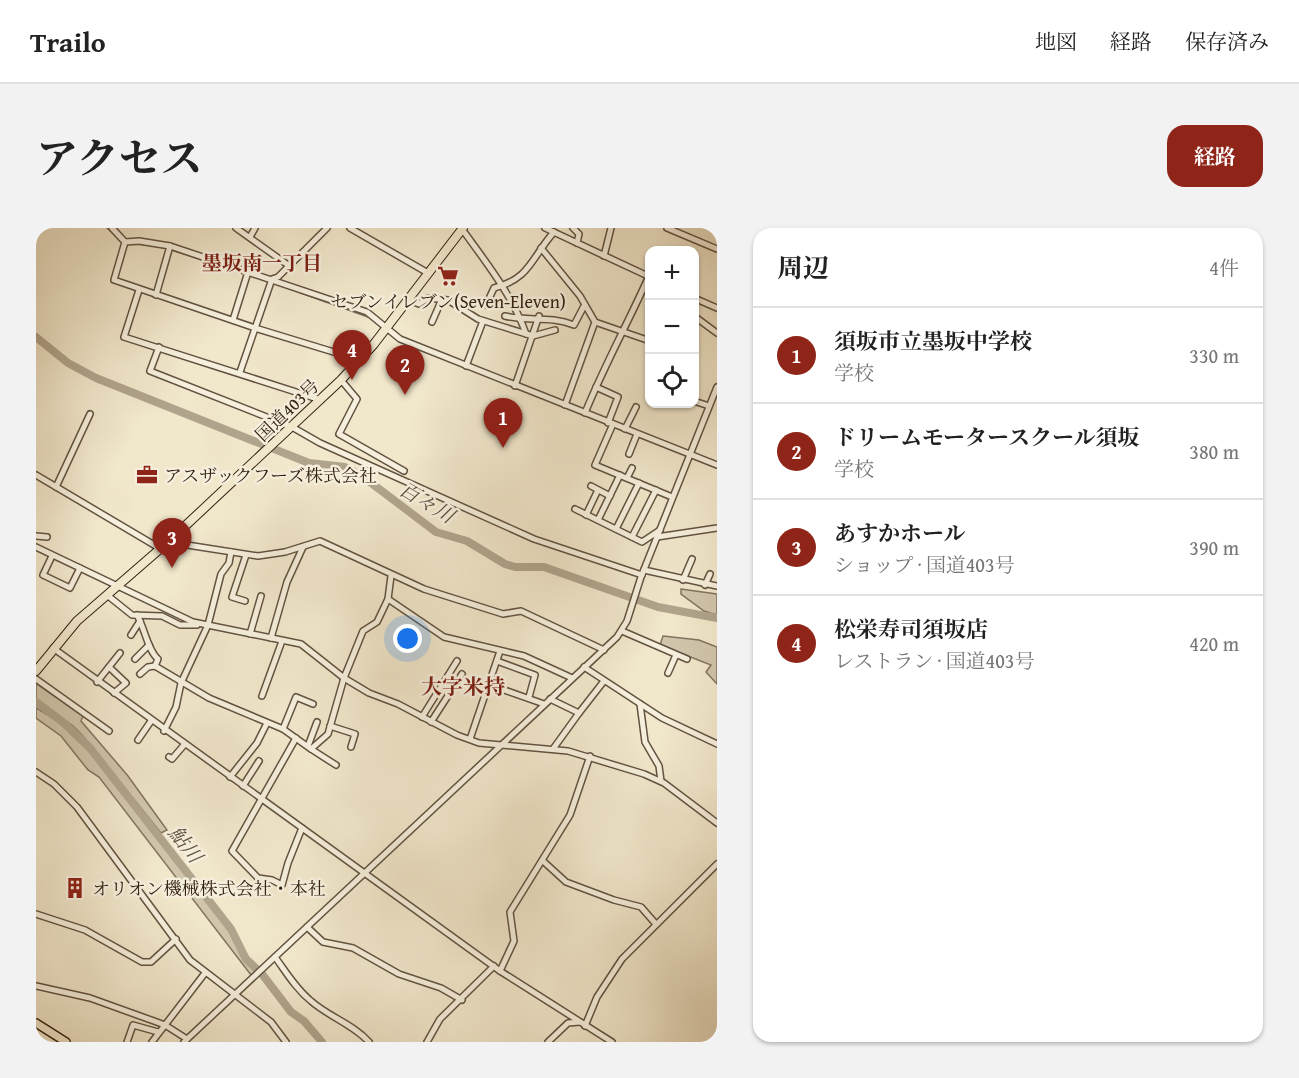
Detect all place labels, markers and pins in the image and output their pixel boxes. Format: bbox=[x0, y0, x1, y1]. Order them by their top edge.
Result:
supermarket icon: セブンイレブン(Seven-Eleven) bbox=[436, 264, 460, 288]
place label: セブンイレブン(Seven-Eleven) bbox=[330, 288, 566, 315]
pin: 4 bbox=[332, 330, 372, 380]
pin: 2 bbox=[386, 346, 424, 395]
pin: 1 bbox=[484, 398, 522, 448]
place label: アスザックフーズ株式会社 bbox=[164, 462, 377, 489]
office icon: アスザックフーズ株式会社 bbox=[135, 463, 159, 487]
pin: 3 bbox=[152, 518, 192, 568]
place label: オリオン機械株式会社・本社 bbox=[92, 875, 326, 902]
building icon: オリオン機械株式会社・本社 bbox=[63, 876, 87, 900]

